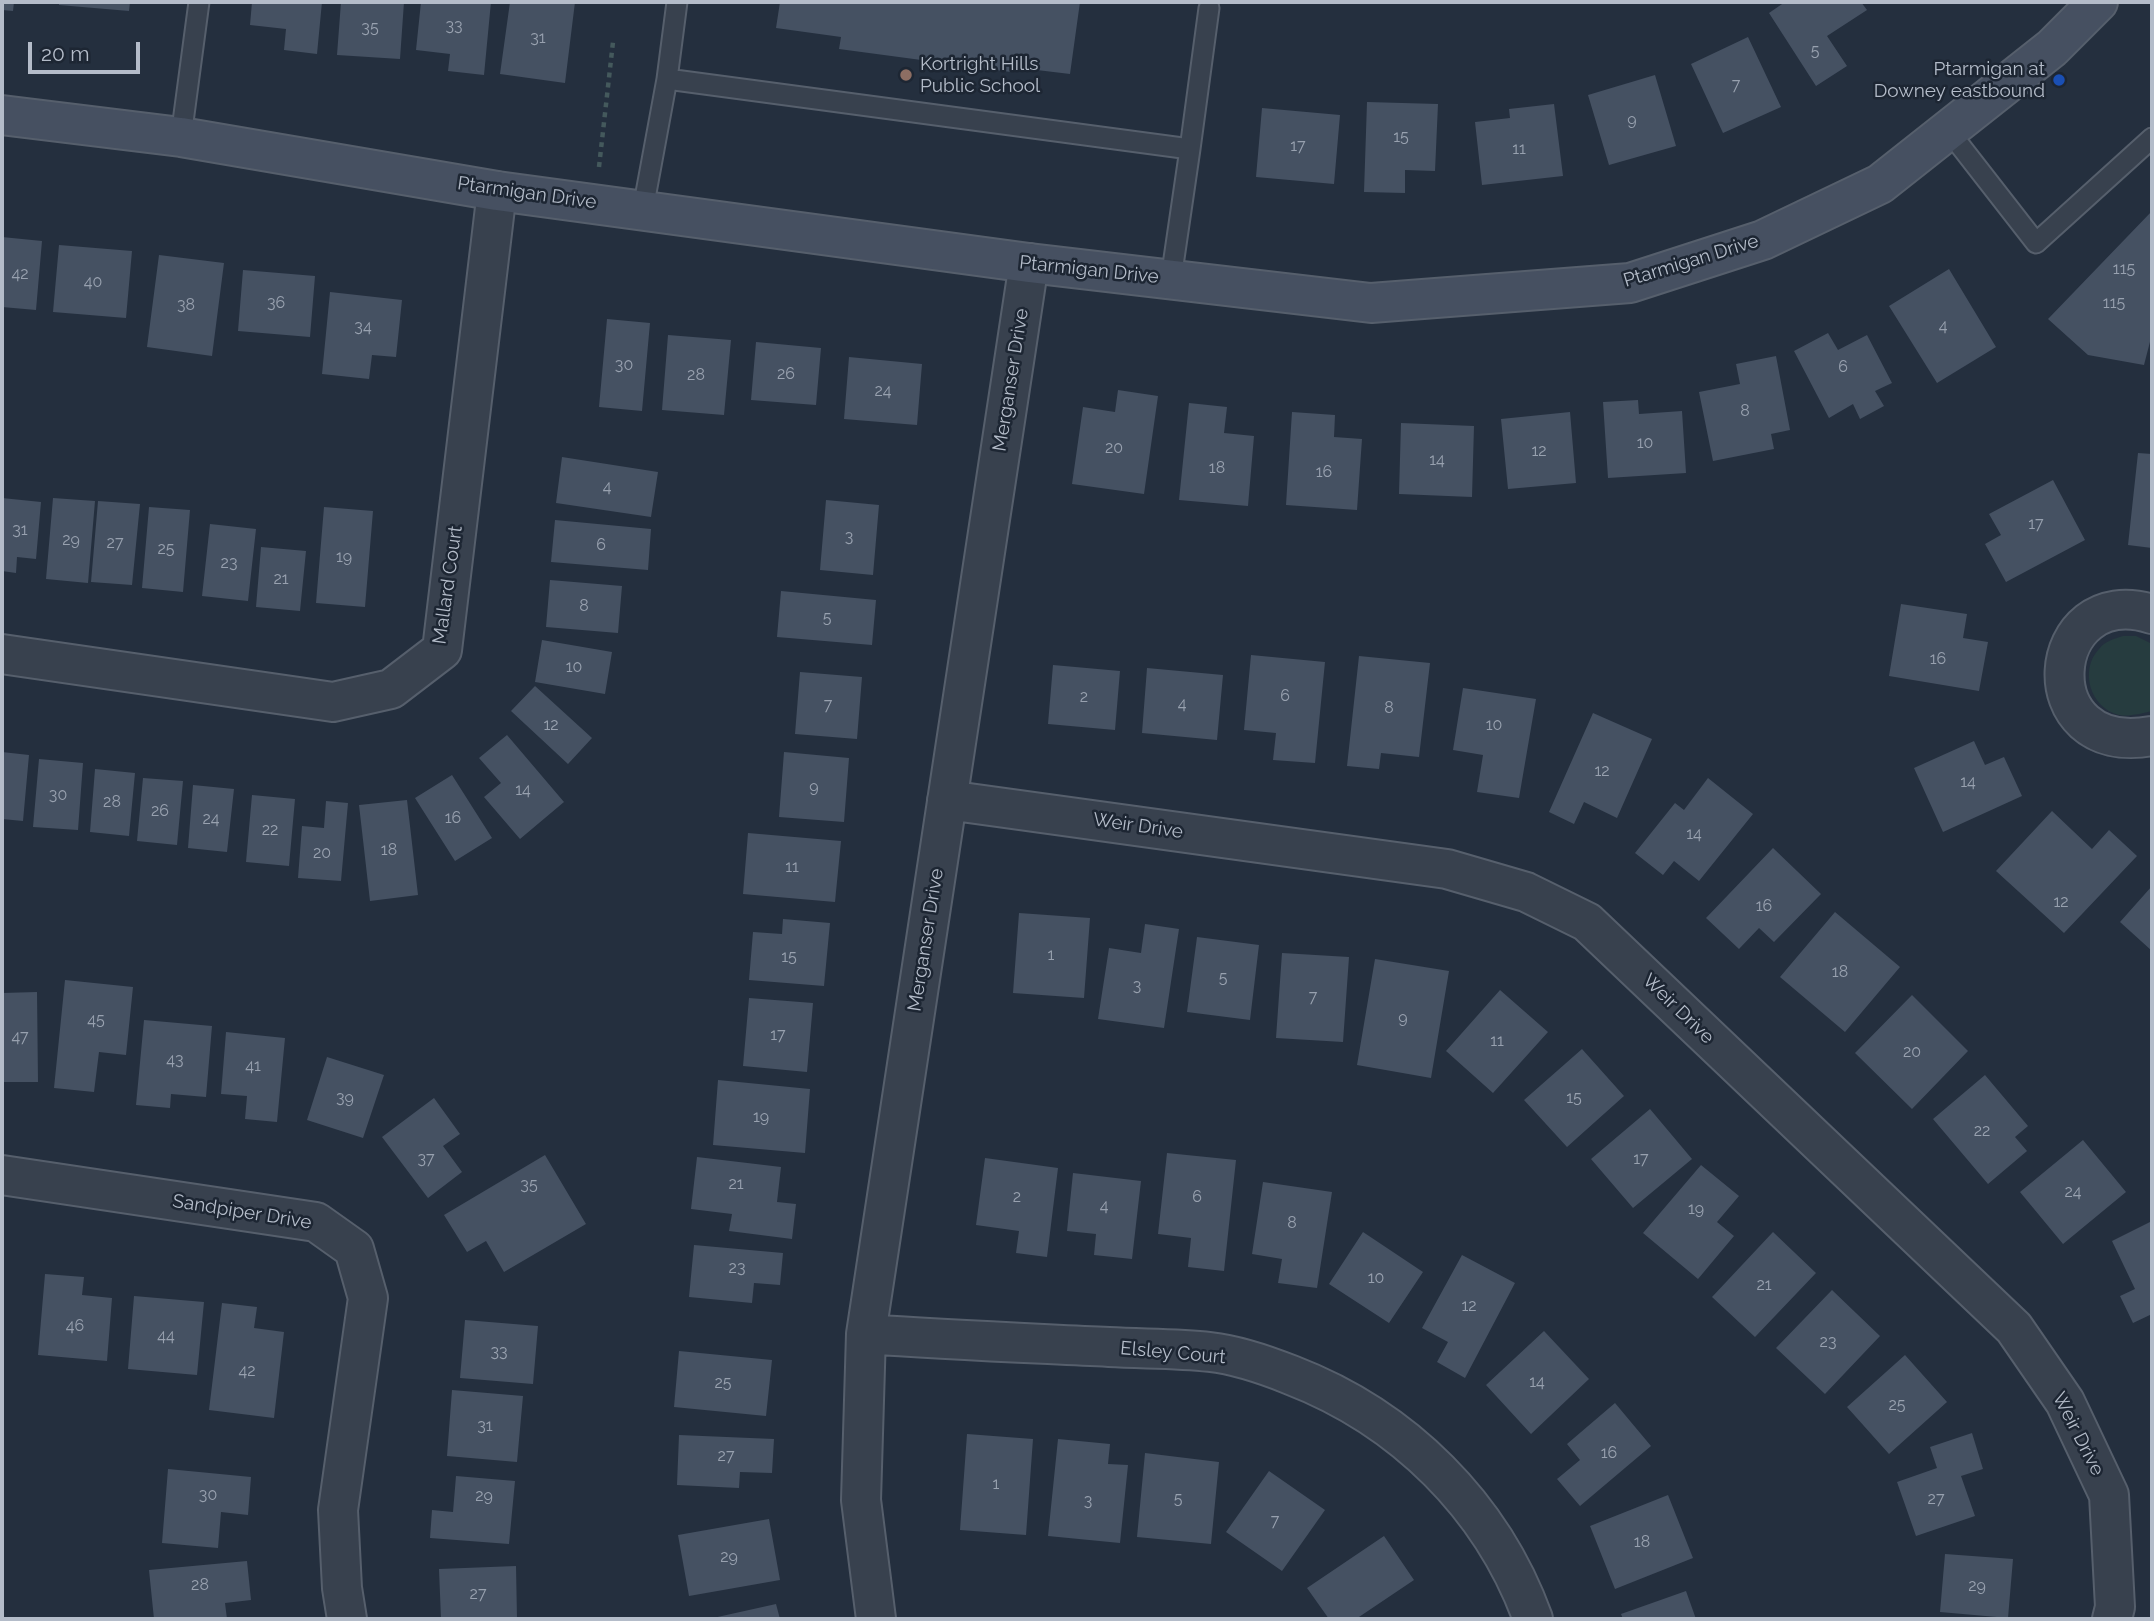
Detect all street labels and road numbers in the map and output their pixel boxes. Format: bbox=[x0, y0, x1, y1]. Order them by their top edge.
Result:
street label: Ptarmigan Drive bbox=[456, 172, 598, 214]
street label: Ptarmigan Drive bbox=[1621, 230, 1761, 292]
street label: Ptarmigan Drive bbox=[1018, 251, 1160, 289]
street label: Merganser Drive bbox=[988, 307, 1034, 453]
street label: Mallard Court bbox=[428, 524, 468, 646]
street label: Weir Drive bbox=[1091, 808, 1185, 844]
street label: Merganser Drive bbox=[903, 867, 949, 1013]
street label: Weir Drive bbox=[1637, 969, 1719, 1049]
street label: Sandpiper Drive bbox=[171, 1190, 313, 1234]
street label: Elsley Court bbox=[1119, 1337, 1227, 1369]
street label: Weir Drive bbox=[2047, 1388, 2109, 1480]

